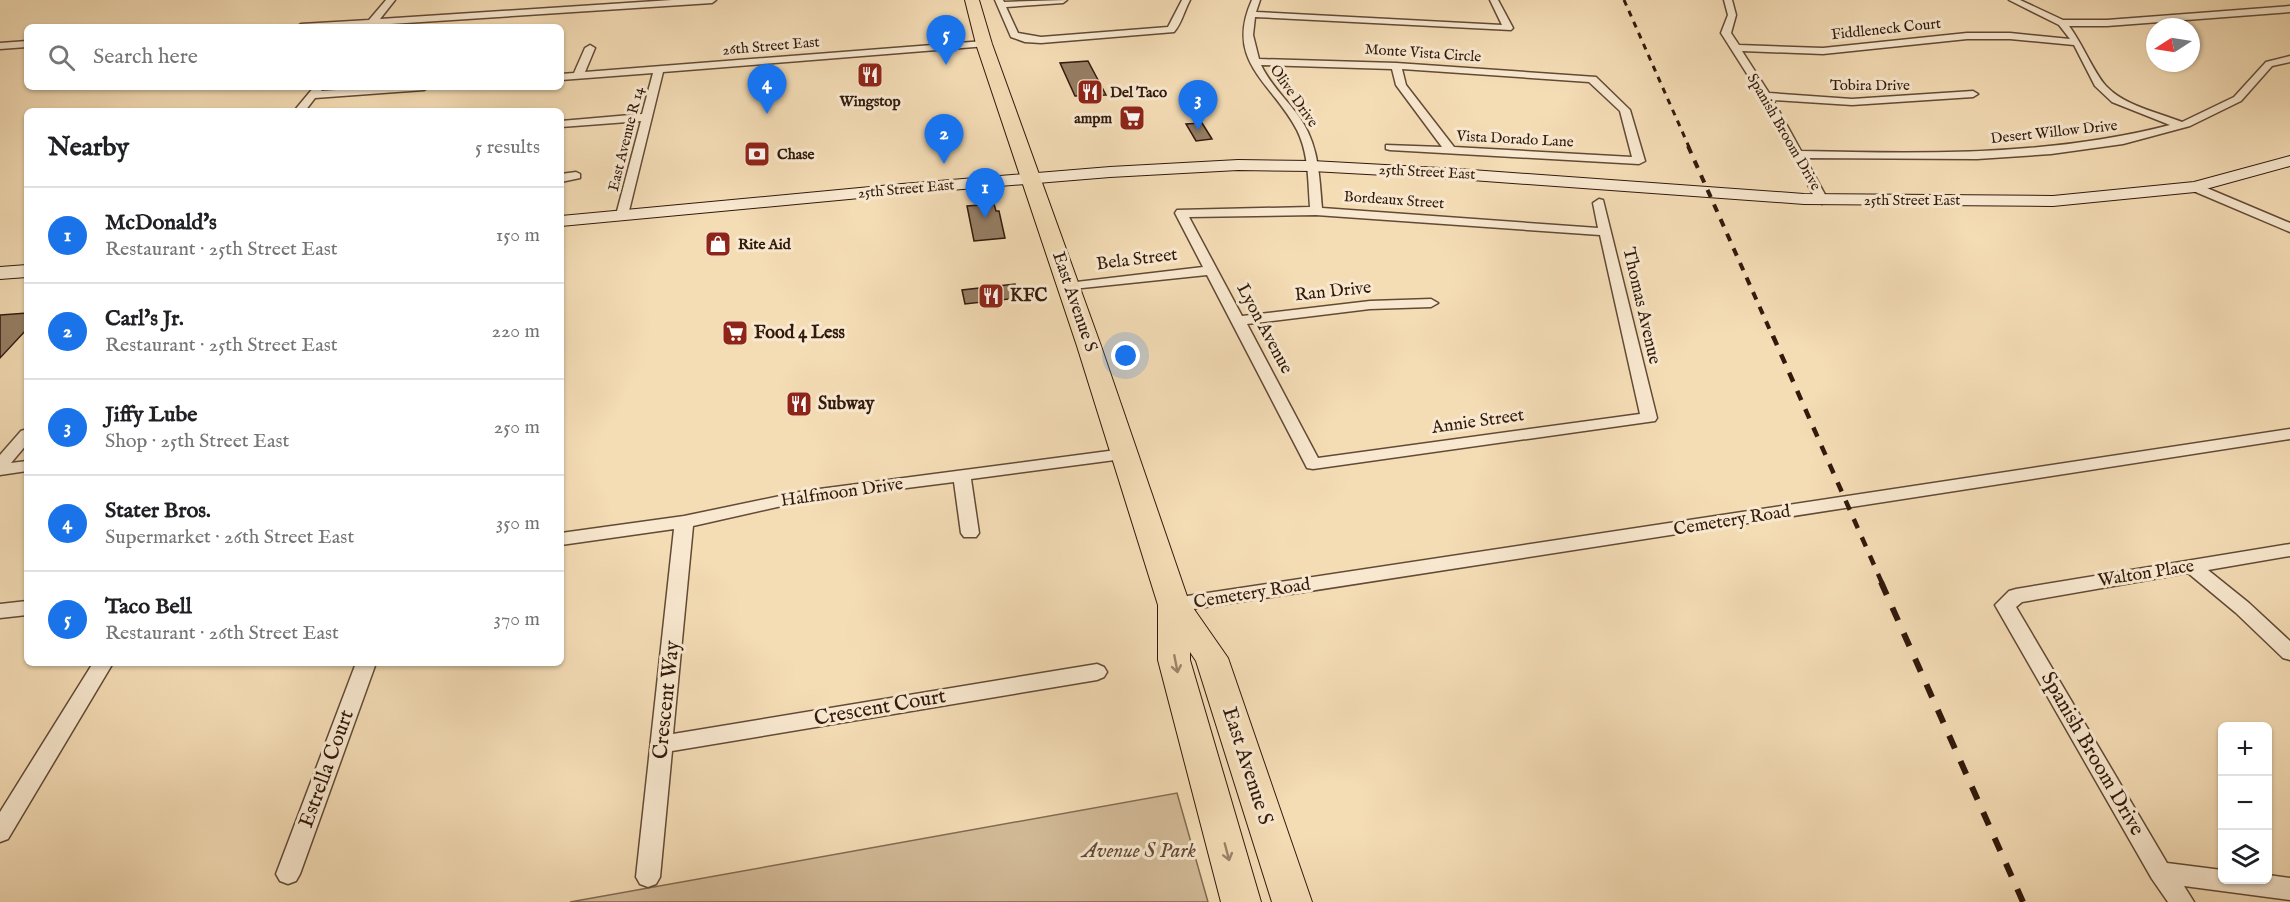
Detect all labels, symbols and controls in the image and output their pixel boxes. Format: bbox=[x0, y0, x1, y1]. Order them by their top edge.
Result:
street label: Fiddleneck Court bbox=[1830, 14, 1942, 44]
pin: 5 bbox=[926, 16, 966, 65]
north arrow bbox=[2146, 18, 2200, 72]
search box bbox=[24, 24, 564, 90]
street label: 26th Street East bbox=[722, 32, 820, 60]
street label: Monte Vista Circle bbox=[1364, 39, 1482, 67]
icon: search bbox=[45, 41, 78, 74]
text: Search here bbox=[93, 43, 198, 71]
restaurant icon: Wingstop bbox=[855, 60, 885, 90]
street label: Olive Drive bbox=[1266, 61, 1323, 131]
pin: 4 bbox=[748, 64, 786, 114]
street label: Spanish Broom Drive bbox=[1743, 70, 1825, 194]
street label: Tobira Drive bbox=[1830, 76, 1910, 95]
restaurant icon: Del Taco bbox=[1075, 77, 1105, 107]
pin: 3 bbox=[1178, 80, 1218, 130]
place label: Del Taco bbox=[1110, 83, 1167, 102]
street label: East Avenue R 14 bbox=[604, 84, 648, 193]
place label: Wingstop bbox=[838, 92, 901, 111]
supermarket icon: ampm bbox=[1117, 103, 1147, 133]
place label: ampm bbox=[1074, 109, 1112, 128]
pin: 2 bbox=[924, 114, 964, 164]
street label: Desert Willow Drive bbox=[1990, 116, 2118, 148]
street label: Vista Dorado Lane bbox=[1455, 126, 1574, 152]
text: Nearby bbox=[48, 131, 129, 164]
text: 5 results bbox=[475, 135, 540, 160]
bank icon: Chase bbox=[742, 139, 772, 169]
place label: Chase bbox=[777, 145, 814, 164]
street label: 25th Street East bbox=[1378, 160, 1476, 184]
pin: 1 bbox=[966, 168, 1004, 218]
street label: 25th Street East bbox=[857, 175, 955, 203]
street label: Bordeaux Street bbox=[1343, 187, 1445, 213]
street label: 25th Street East bbox=[1864, 191, 1960, 210]
text: McDonald's bbox=[105, 209, 217, 237]
text: 1 bbox=[64, 223, 71, 248]
text: 150 m bbox=[496, 223, 540, 248]
shop icon: Rite Aid bbox=[703, 229, 733, 259]
place label: Rite Aid bbox=[738, 235, 792, 254]
text: Restaurant · 25th Street East bbox=[105, 237, 338, 262]
street label: Bela Street bbox=[1095, 244, 1179, 276]
street label: Thomas Avenue bbox=[1616, 245, 1666, 367]
street label: East Avenue S bbox=[1046, 249, 1102, 355]
street label: Ran Drive bbox=[1294, 277, 1372, 307]
street label: Lyon Avenue bbox=[1231, 280, 1297, 378]
restaurant icon: KFC bbox=[976, 281, 1006, 311]
place label: KFC bbox=[1010, 285, 1047, 308]
text: Carl's Jr. bbox=[105, 305, 184, 333]
supermarket icon: Food 4 Less bbox=[720, 318, 750, 348]
text: 2 bbox=[63, 319, 72, 344]
text: 220 m bbox=[492, 319, 540, 344]
place label: Food 4 Less bbox=[754, 322, 845, 345]
text: Restaurant · 25th Street East bbox=[105, 333, 338, 358]
your location bbox=[1111, 341, 1140, 370]
restaurant icon: Subway bbox=[784, 389, 814, 419]
place label: Subway bbox=[818, 393, 875, 416]
text: Jiffy Lube bbox=[105, 401, 197, 429]
street label: Annie Street bbox=[1429, 404, 1526, 440]
text: 3 bbox=[64, 415, 71, 440]
text: 250 m bbox=[494, 415, 540, 440]
text: Shop · 25th Street East bbox=[105, 429, 289, 454]
street label: Halfmoon Drive bbox=[779, 473, 905, 513]
text: Stater Bros. bbox=[105, 497, 211, 525]
street label: Cemetery Road bbox=[1672, 500, 1792, 542]
text: 4 bbox=[63, 511, 72, 536]
text: 350 m bbox=[496, 511, 540, 536]
text: Supermarket · 26th Street East bbox=[105, 525, 354, 550]
street label: Walton Place bbox=[2096, 555, 2196, 593]
street label: Cemetery Road bbox=[1192, 573, 1312, 615]
text: Taco Bell bbox=[105, 593, 192, 621]
text: 5 bbox=[64, 607, 71, 632]
text: 370 m bbox=[494, 607, 540, 632]
text: Restaurant · 26th Street East bbox=[105, 621, 339, 646]
street label: Crescent Way bbox=[647, 639, 687, 761]
one-way arrow bbox=[1171, 653, 1182, 673]
street label: Spanish Broom Drive bbox=[2034, 667, 2150, 841]
street label: Crescent Court bbox=[812, 683, 948, 733]
street label: East Avenue S bbox=[1215, 704, 1279, 828]
street label: Estrella Court bbox=[293, 706, 361, 832]
map controls bbox=[2218, 722, 2272, 884]
button: + bbox=[2218, 722, 2272, 776]
button: − bbox=[2218, 776, 2272, 830]
button: layers bbox=[2218, 830, 2272, 884]
park label: Avenue S Park bbox=[1080, 838, 1196, 865]
one-way arrow bbox=[1221, 842, 1233, 861]

